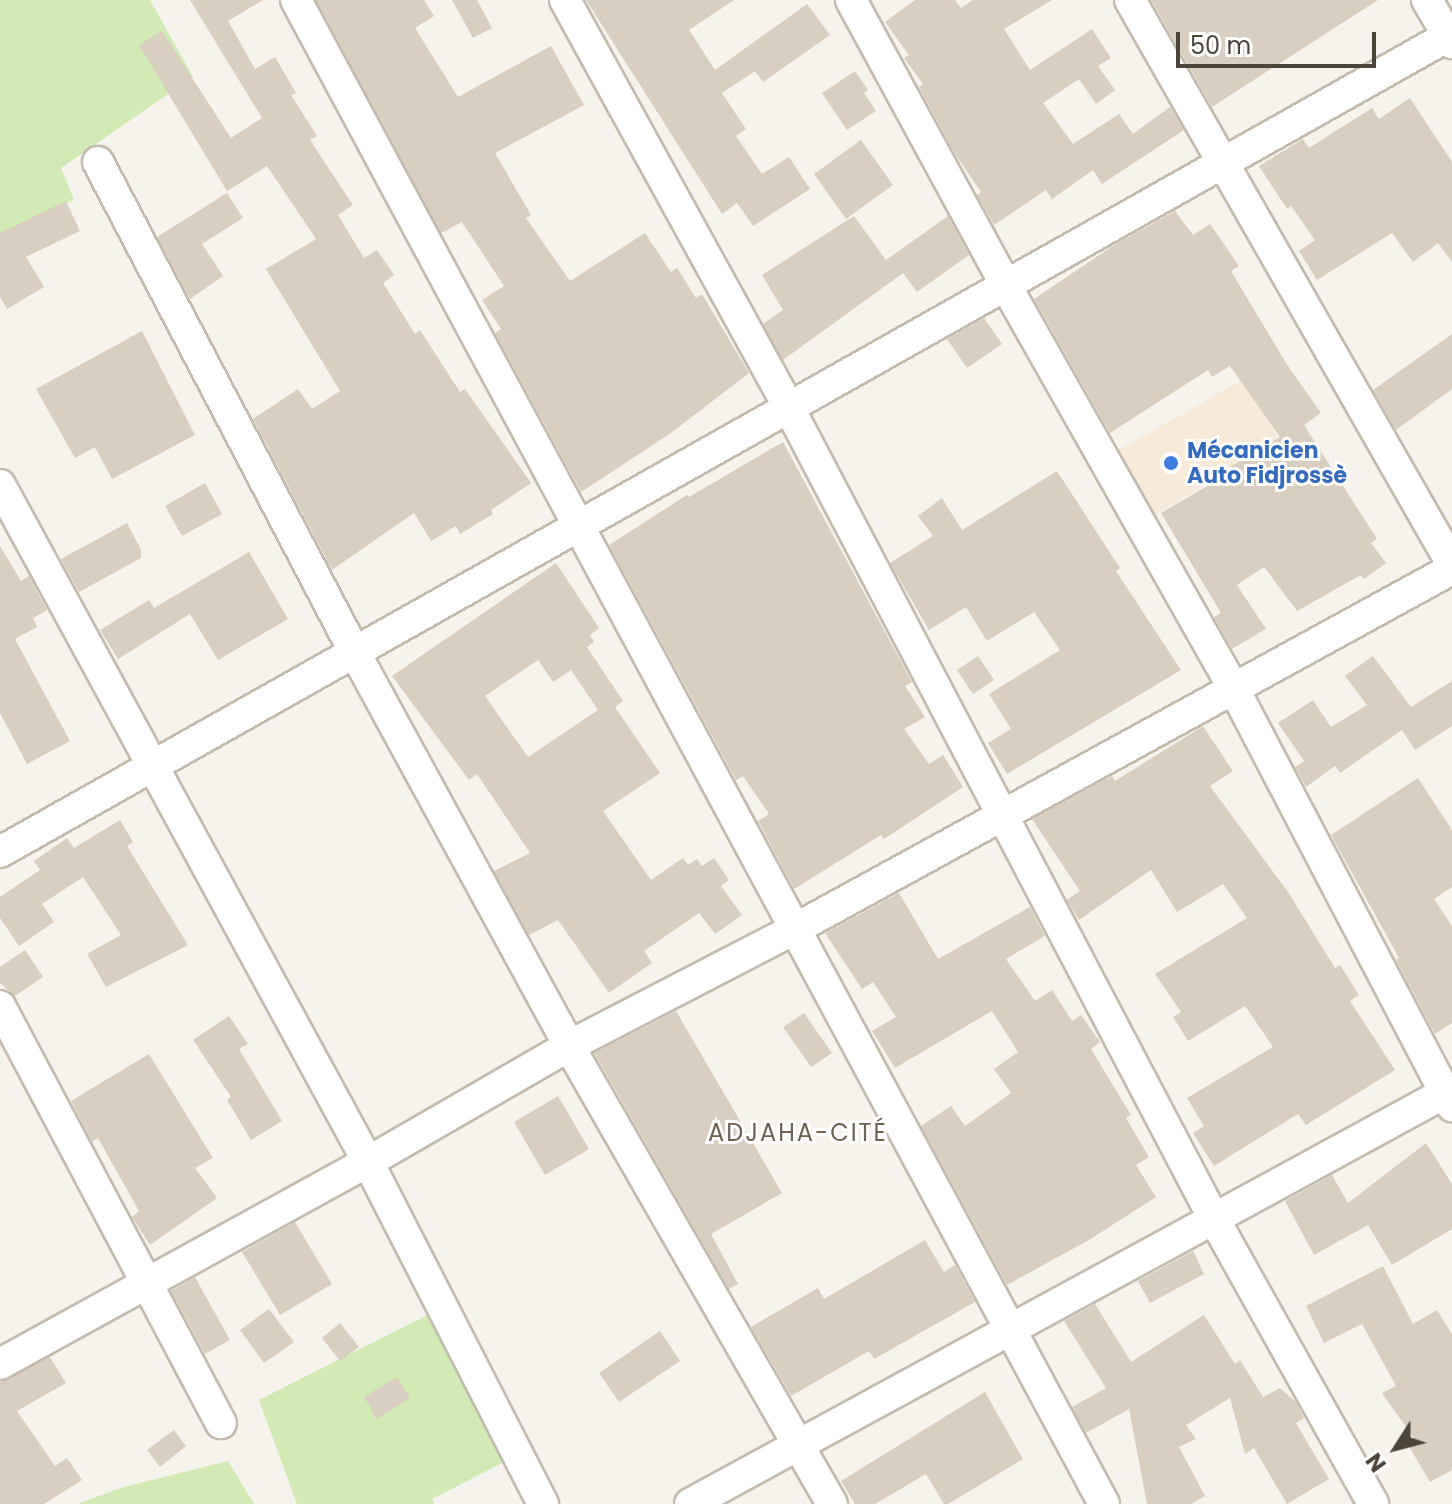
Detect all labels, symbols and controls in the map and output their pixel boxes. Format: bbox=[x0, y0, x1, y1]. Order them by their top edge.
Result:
scale bar bbox=[1180, 16, 1380, 66]
text: 50 m bbox=[1190, 29, 1251, 62]
place label: Mécanicien Auto Fidjrossè bbox=[1187, 437, 1347, 488]
marker: Mécanicien Auto Fidjrossè bbox=[1162, 454, 1180, 472]
district label: ADJAHA-CITÉ bbox=[708, 1119, 888, 1147]
north arrow bbox=[1356, 1408, 1436, 1488]
text: N bbox=[1359, 1447, 1394, 1478]

